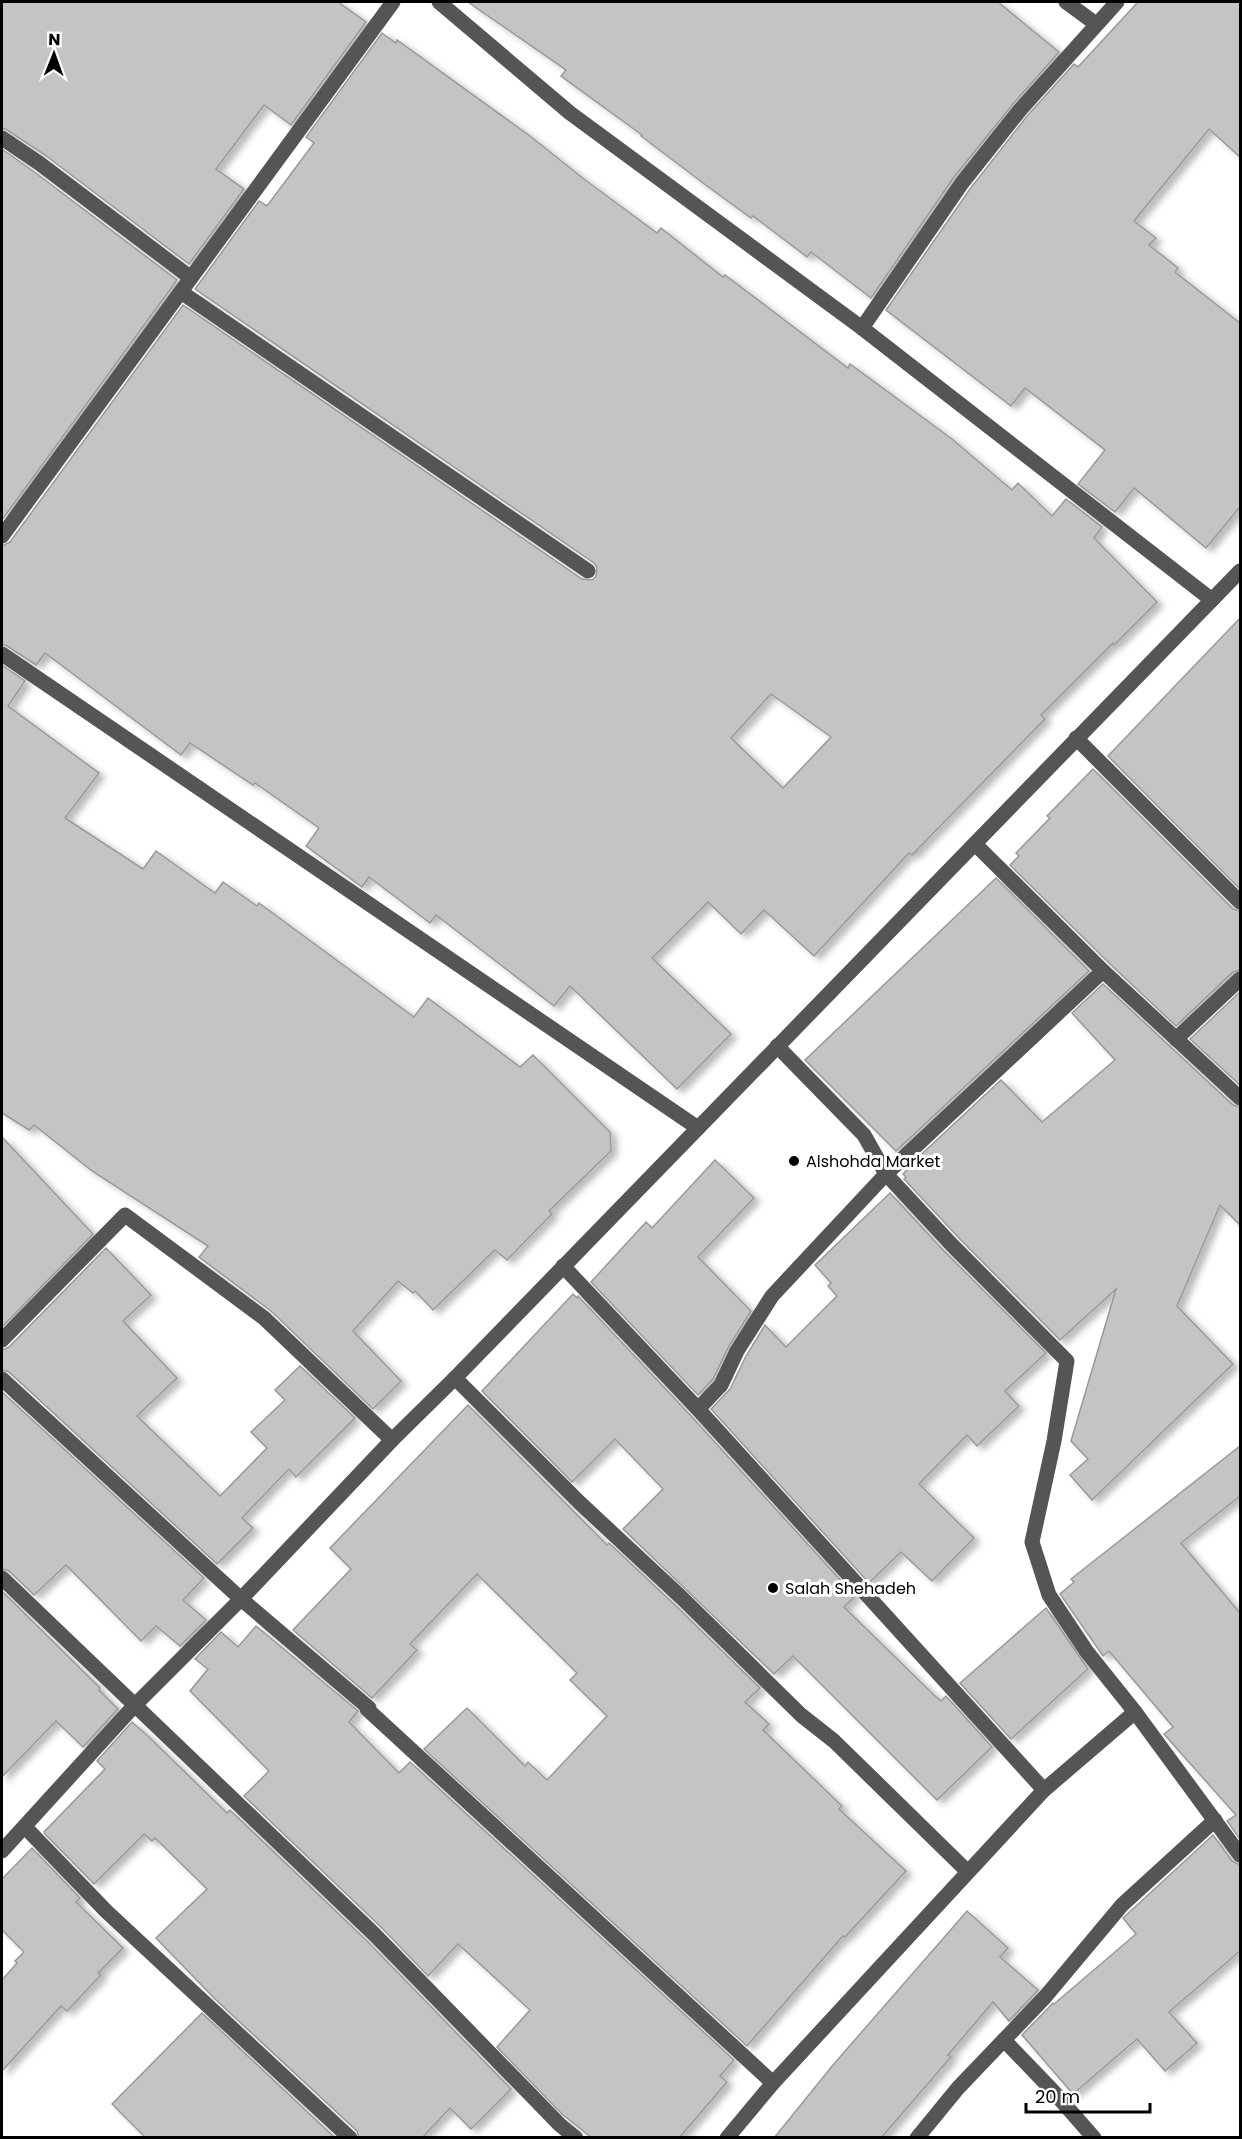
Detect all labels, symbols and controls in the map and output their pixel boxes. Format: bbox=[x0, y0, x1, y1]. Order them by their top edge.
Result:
north arrow bbox=[24, 24, 84, 84]
text: N bbox=[48, 28, 60, 51]
place label: Alshohda Market bbox=[806, 1150, 940, 1173]
marker: Alshohda Market bbox=[787, 1154, 801, 1168]
place label: Salah Shehadeh bbox=[785, 1577, 916, 1600]
marker: Salah Shehadeh bbox=[766, 1581, 780, 1595]
scale bar bbox=[1026, 2076, 1150, 2114]
text: 20 m bbox=[1035, 2084, 1080, 2109]

